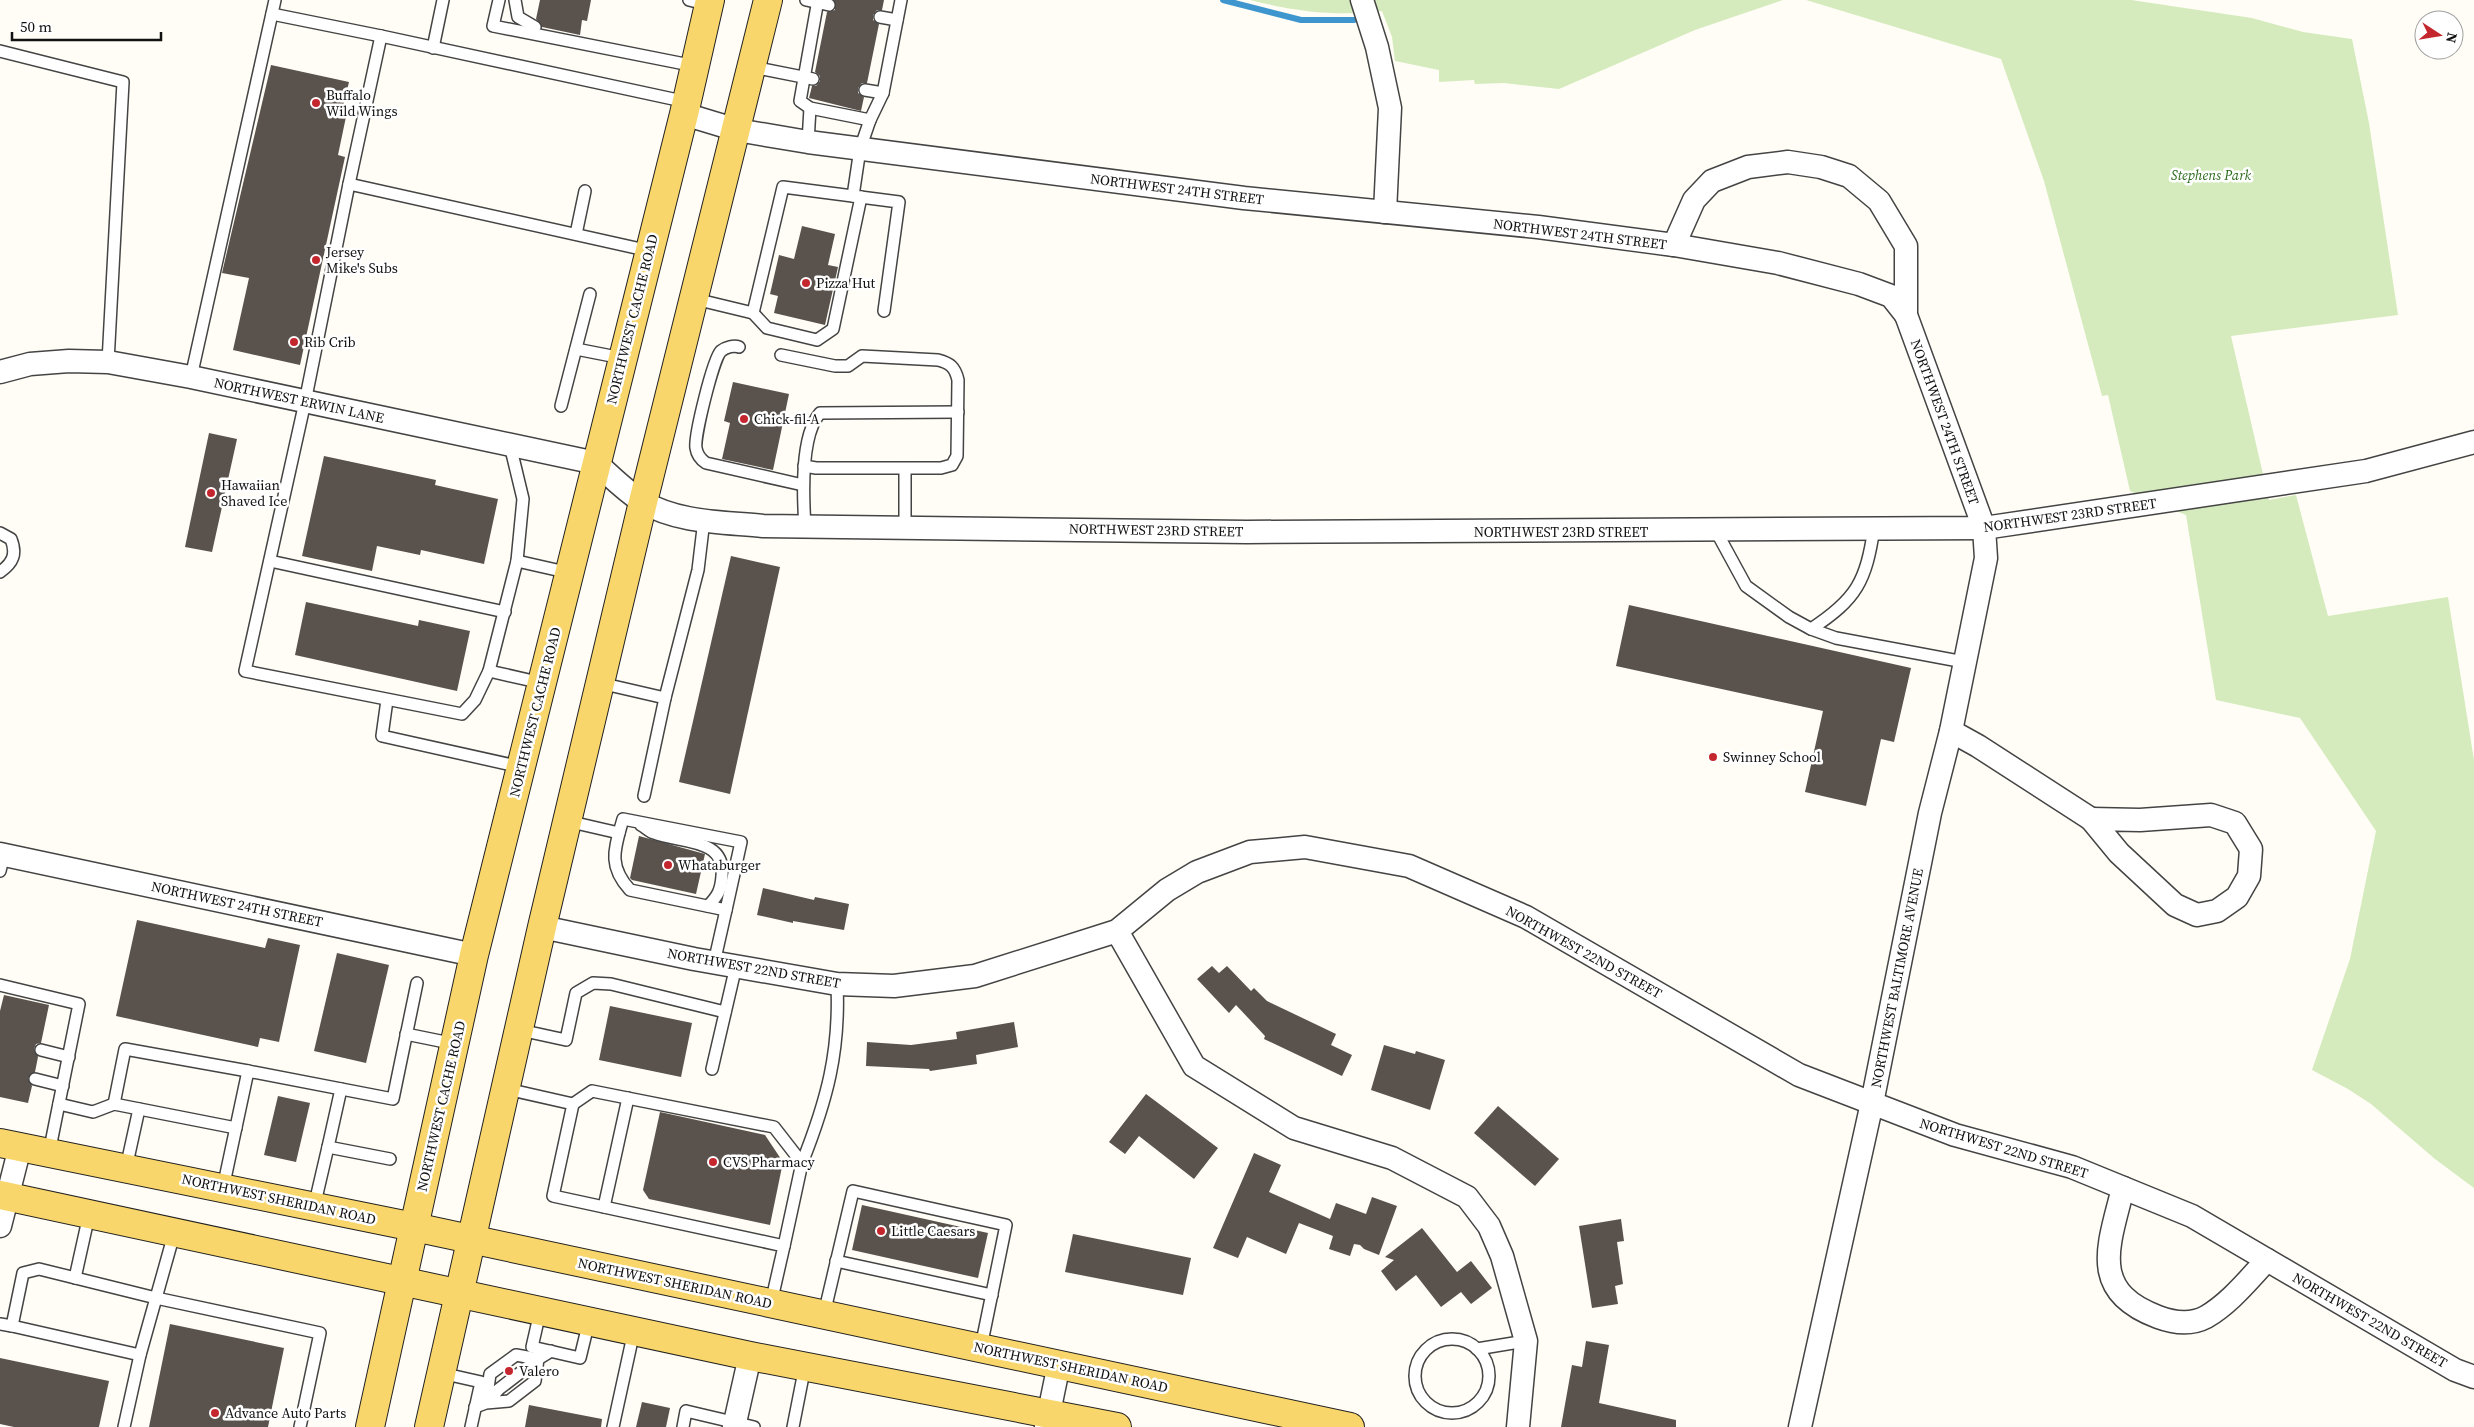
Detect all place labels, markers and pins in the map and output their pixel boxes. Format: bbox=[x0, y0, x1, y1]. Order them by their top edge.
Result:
place label: Buffalo Wild Wings bbox=[326, 85, 397, 121]
marker: Buffalo Wild Wings bbox=[310, 97, 322, 109]
place label: Jersey Mike's Subs bbox=[325, 242, 398, 278]
marker: Jersey Mike's Subs bbox=[310, 254, 322, 266]
place label: Pizza Hut bbox=[816, 273, 876, 293]
marker: Pizza Hut bbox=[800, 277, 812, 289]
place label: Rib Crib bbox=[304, 332, 356, 352]
marker: Rib Crib bbox=[288, 336, 300, 348]
place label: Chick-fil-A bbox=[754, 409, 820, 429]
marker: Chick-fil-A bbox=[738, 413, 750, 425]
place label: Hawaiian Shaved Ice bbox=[221, 475, 287, 511]
marker: Hawaiian Shaved Ice bbox=[205, 487, 217, 499]
place label: Swinney School bbox=[1723, 747, 1821, 767]
marker: Swinney School bbox=[1707, 751, 1719, 763]
place label: Whataburger bbox=[678, 855, 761, 875]
marker: Whataburger bbox=[662, 859, 674, 871]
place label: CVS Pharmacy bbox=[723, 1152, 815, 1172]
marker: CVS Pharmacy bbox=[707, 1156, 719, 1168]
place label: Little Caesars bbox=[891, 1221, 975, 1241]
marker: Little Caesars bbox=[875, 1225, 887, 1237]
place label: Valero bbox=[519, 1361, 560, 1381]
marker: Valero bbox=[503, 1365, 515, 1377]
place label: Advance Auto Parts bbox=[225, 1403, 346, 1423]
marker: Advance Auto Parts bbox=[209, 1407, 221, 1419]

